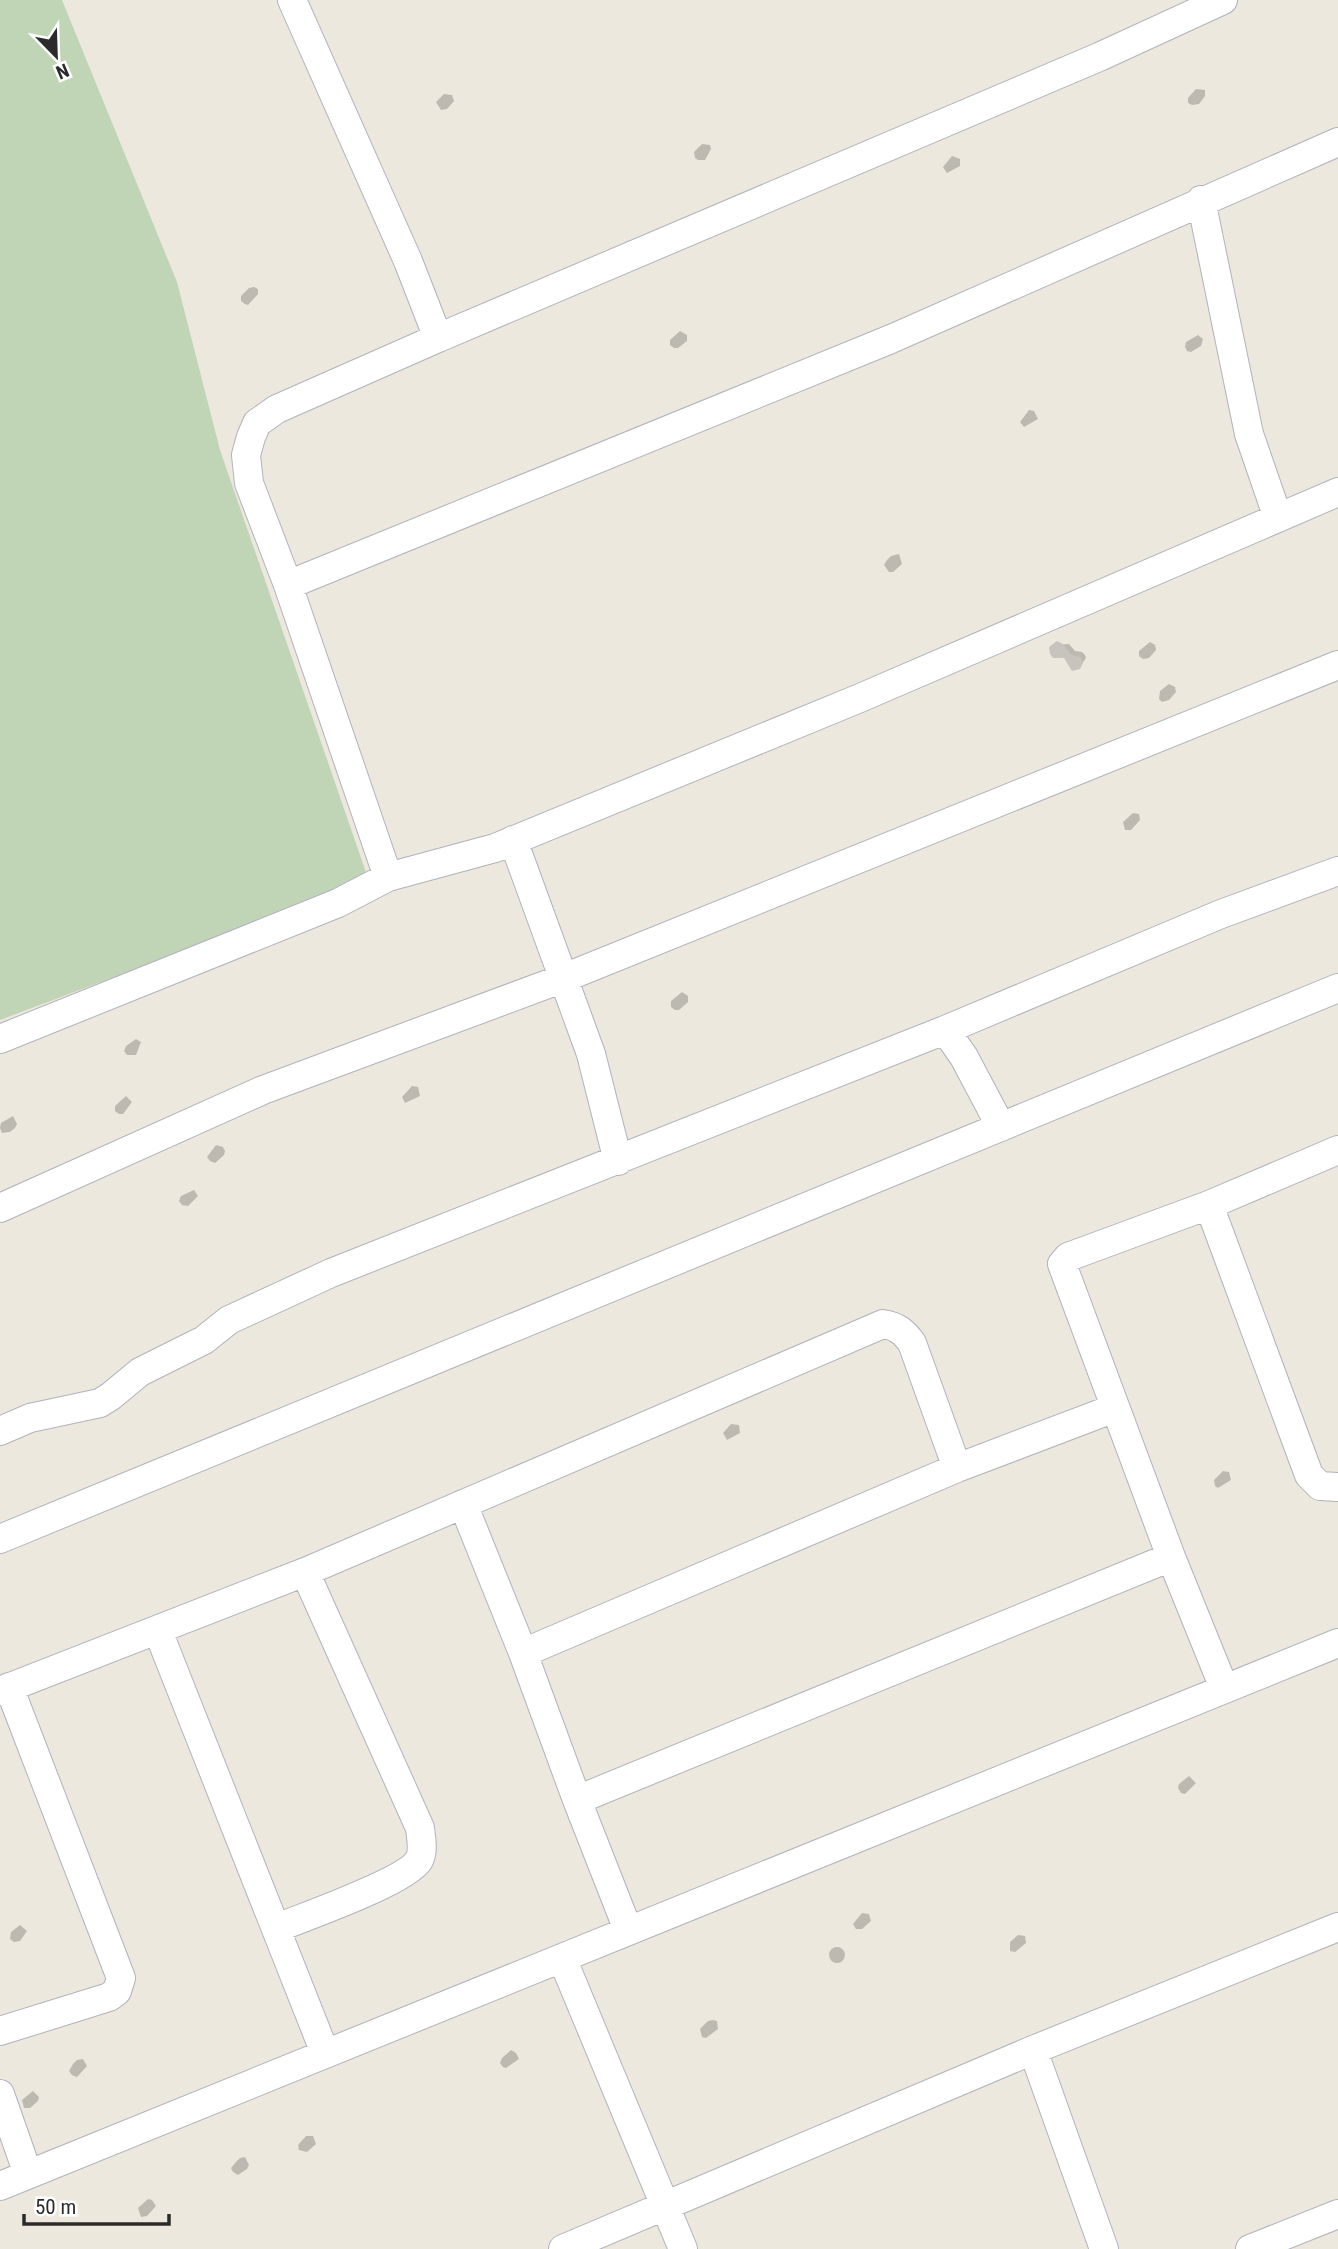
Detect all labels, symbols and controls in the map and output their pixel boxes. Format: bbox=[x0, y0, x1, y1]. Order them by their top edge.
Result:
north arrow bbox=[21, 21, 91, 91]
text: N bbox=[53, 58, 72, 84]
scale bar bbox=[24, 2182, 170, 2226]
text: 50 m bbox=[35, 2195, 76, 2219]

